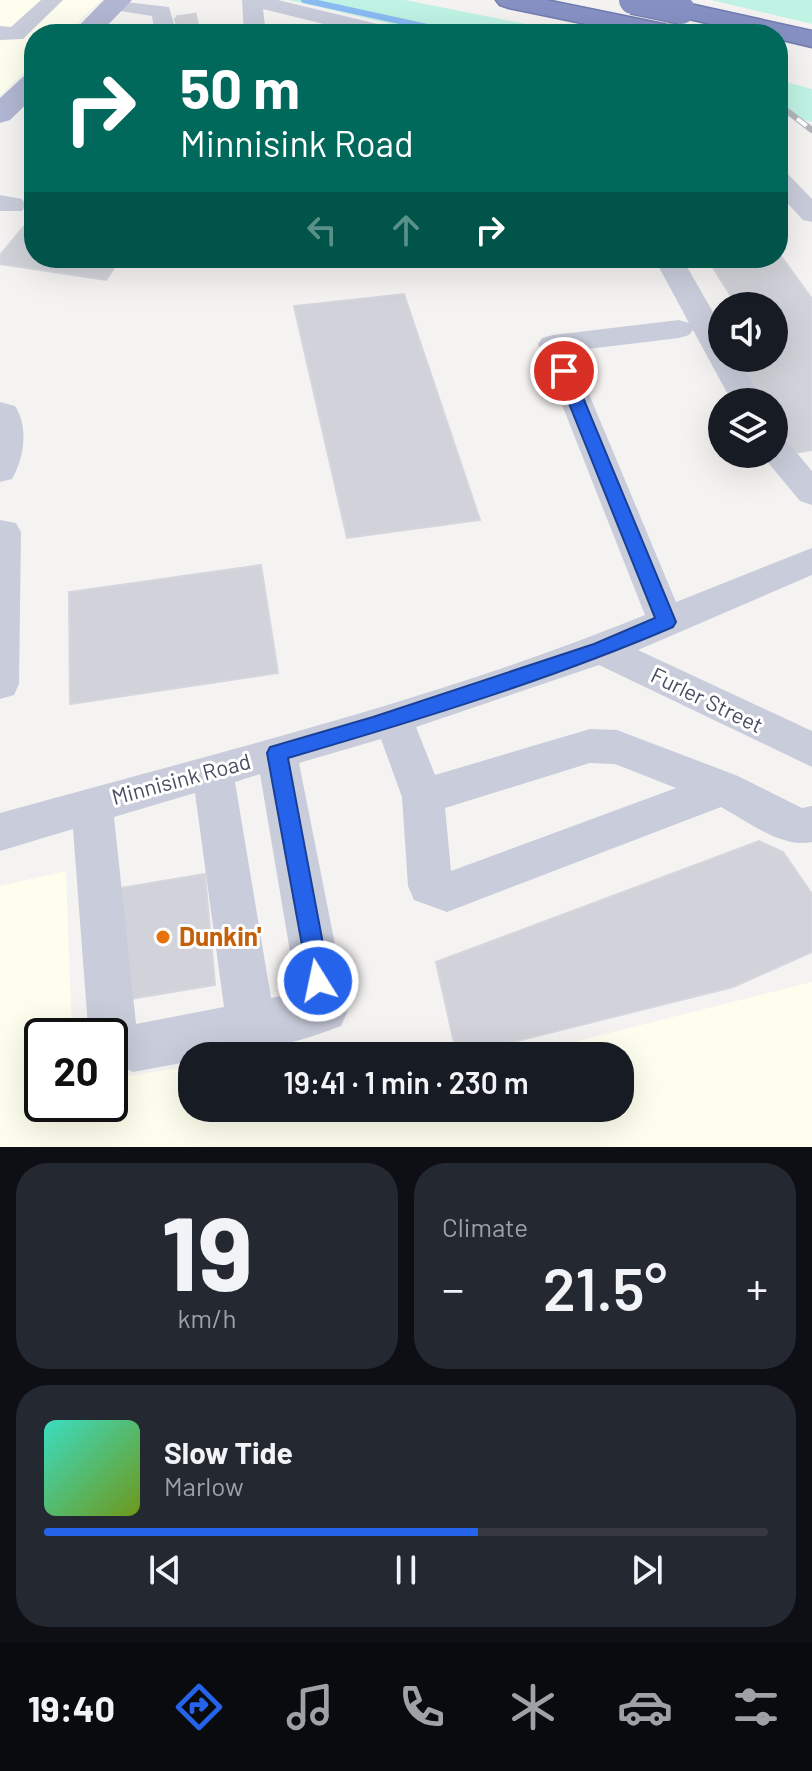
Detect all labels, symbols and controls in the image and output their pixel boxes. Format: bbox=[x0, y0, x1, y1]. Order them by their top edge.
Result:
text: 50 m bbox=[180, 53, 300, 120]
icon: right bbox=[48, 56, 152, 160]
text: Minnisink Road bbox=[180, 121, 414, 164]
icon: left bbox=[300, 208, 344, 252]
icon: ahead bbox=[384, 208, 428, 252]
icon: right bbox=[468, 208, 512, 252]
map controls bbox=[708, 292, 788, 468]
button: sound bbox=[708, 292, 788, 372]
pin bbox=[530, 337, 598, 405]
icon: arrive bbox=[542, 349, 586, 393]
button: layers bbox=[708, 388, 788, 468]
street label: Furler Street bbox=[647, 661, 768, 737]
street label: Minnisink Road bbox=[108, 747, 253, 809]
place label: Dunkin' bbox=[179, 920, 262, 951]
marker: Dunkin' bbox=[154, 928, 172, 946]
position arrow bbox=[276, 939, 360, 1023]
speed limit sign: 20 bbox=[24, 1018, 128, 1122]
text: 19:41 · 1 min · 230 m bbox=[283, 1064, 529, 1100]
text: 19 bbox=[161, 1187, 253, 1312]
text: Climate bbox=[442, 1211, 528, 1242]
text: 21.5° bbox=[543, 1251, 667, 1323]
text: − bbox=[442, 1261, 464, 1314]
text: + bbox=[746, 1261, 768, 1314]
text: km/h bbox=[178, 1302, 236, 1333]
text: Slow Tide bbox=[164, 1434, 293, 1470]
text: Marlow bbox=[164, 1470, 244, 1501]
icon: previous bbox=[143, 1548, 187, 1592]
icon: pause bbox=[384, 1548, 428, 1592]
icon: next bbox=[625, 1548, 669, 1592]
icon: directions bbox=[171, 1679, 227, 1735]
icon: music bbox=[282, 1679, 338, 1735]
icon: phone bbox=[394, 1679, 450, 1735]
icon: climate bbox=[505, 1679, 561, 1735]
icon: car bbox=[617, 1679, 673, 1735]
icon: filters bbox=[728, 1679, 784, 1735]
text: 19:40 bbox=[28, 1686, 115, 1729]

